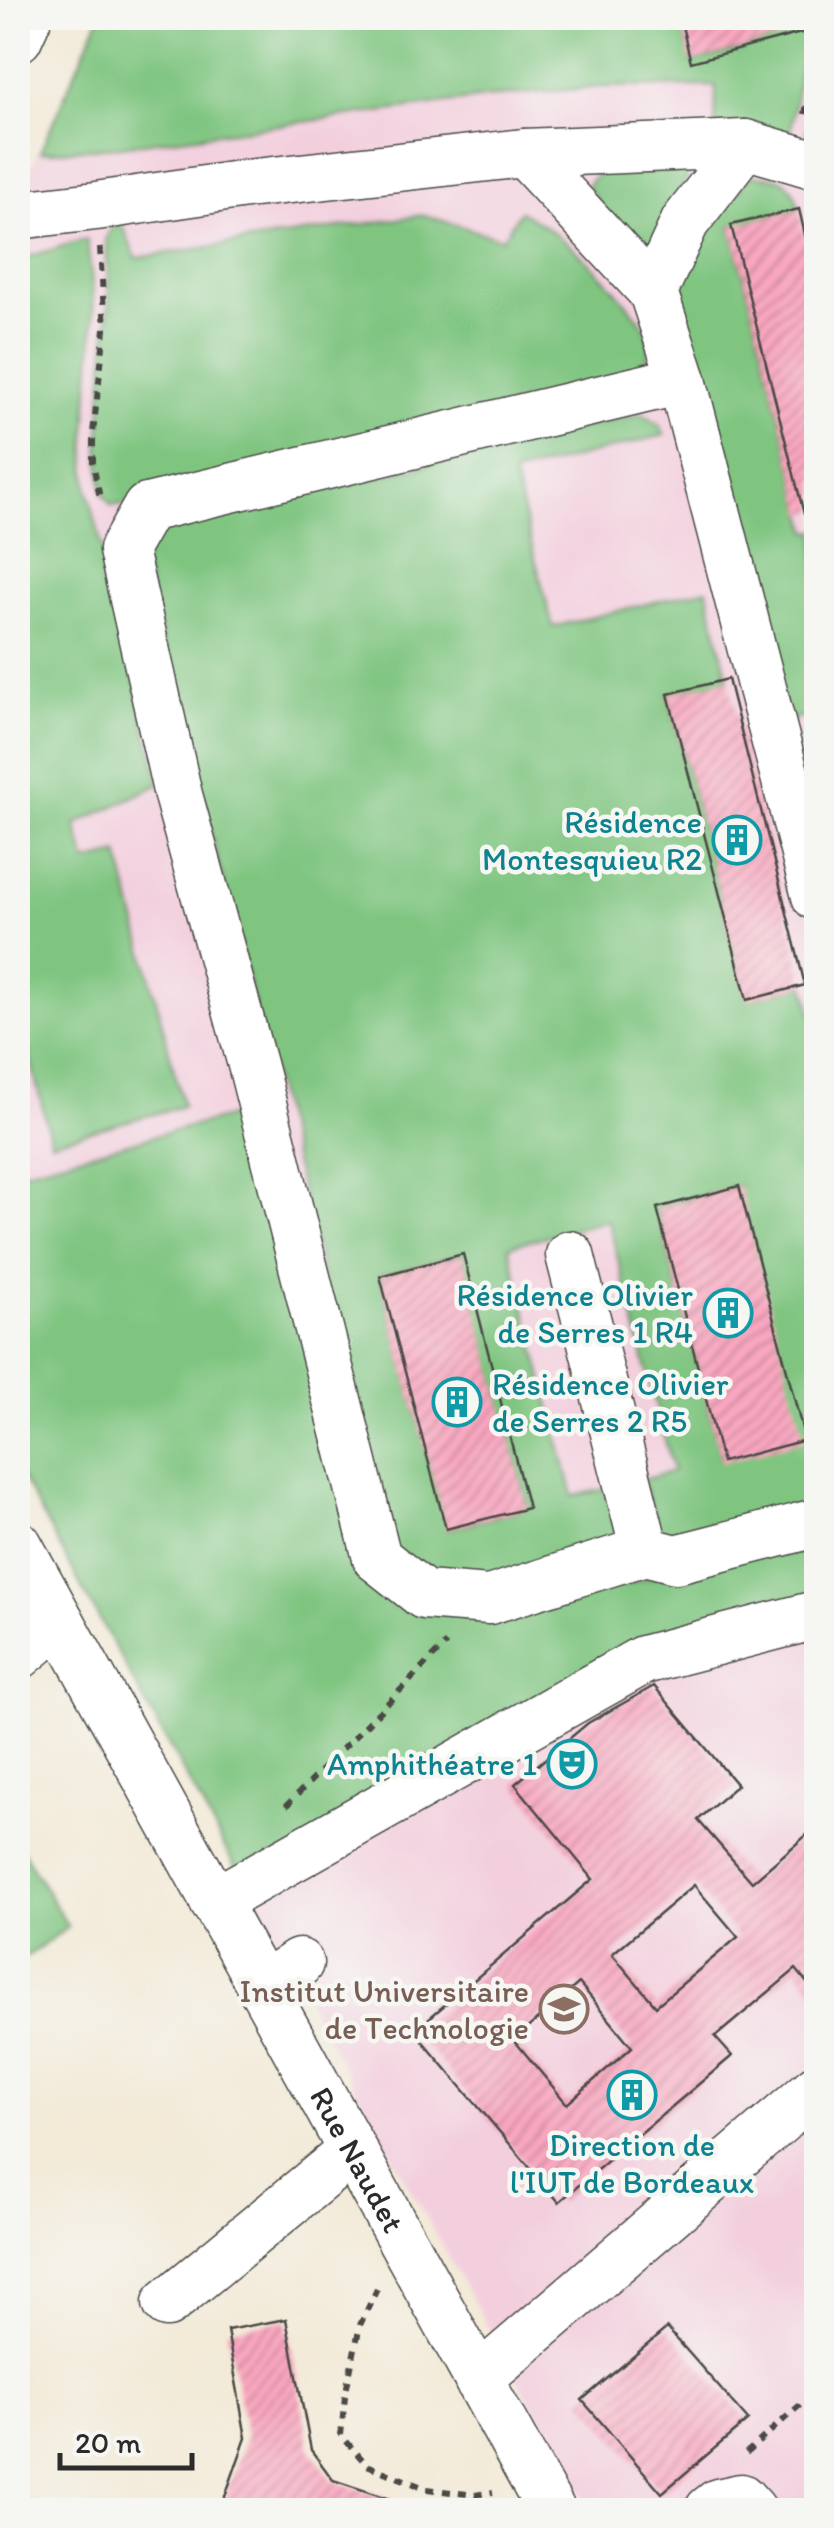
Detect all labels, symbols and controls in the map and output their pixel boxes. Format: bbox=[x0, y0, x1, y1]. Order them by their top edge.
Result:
place label: Résidence Montesquieu R2 bbox=[482, 803, 702, 878]
building icon: Résidence Montesquieu R2 bbox=[711, 814, 763, 866]
place label: Résidence Olivier de Serres 1 R4 bbox=[456, 1276, 693, 1351]
building icon: Résidence Olivier de Serres 1 R4 bbox=[702, 1287, 754, 1339]
place label: Résidence Olivier de Serres 2 R5 bbox=[492, 1365, 729, 1440]
building icon: Résidence Olivier de Serres 2 R5 bbox=[431, 1376, 483, 1428]
theatre icon: Amphithéatre 1 bbox=[546, 1738, 598, 1790]
place label: Amphithéatre 1 bbox=[327, 1745, 537, 1783]
place label: Institut Universitaire de Technologie bbox=[240, 1972, 529, 2047]
school or university icon: Institut Universitaire de Technologie bbox=[538, 1983, 590, 2035]
building icon: Direction de l'IUT de Bordeaux bbox=[606, 2069, 658, 2121]
street label: Rue Naudet bbox=[302, 2080, 413, 2239]
place label: Direction de l'IUT de Bordeaux bbox=[510, 2126, 754, 2201]
scale bar bbox=[60, 2408, 192, 2470]
text: 20 m bbox=[75, 2424, 141, 2461]

